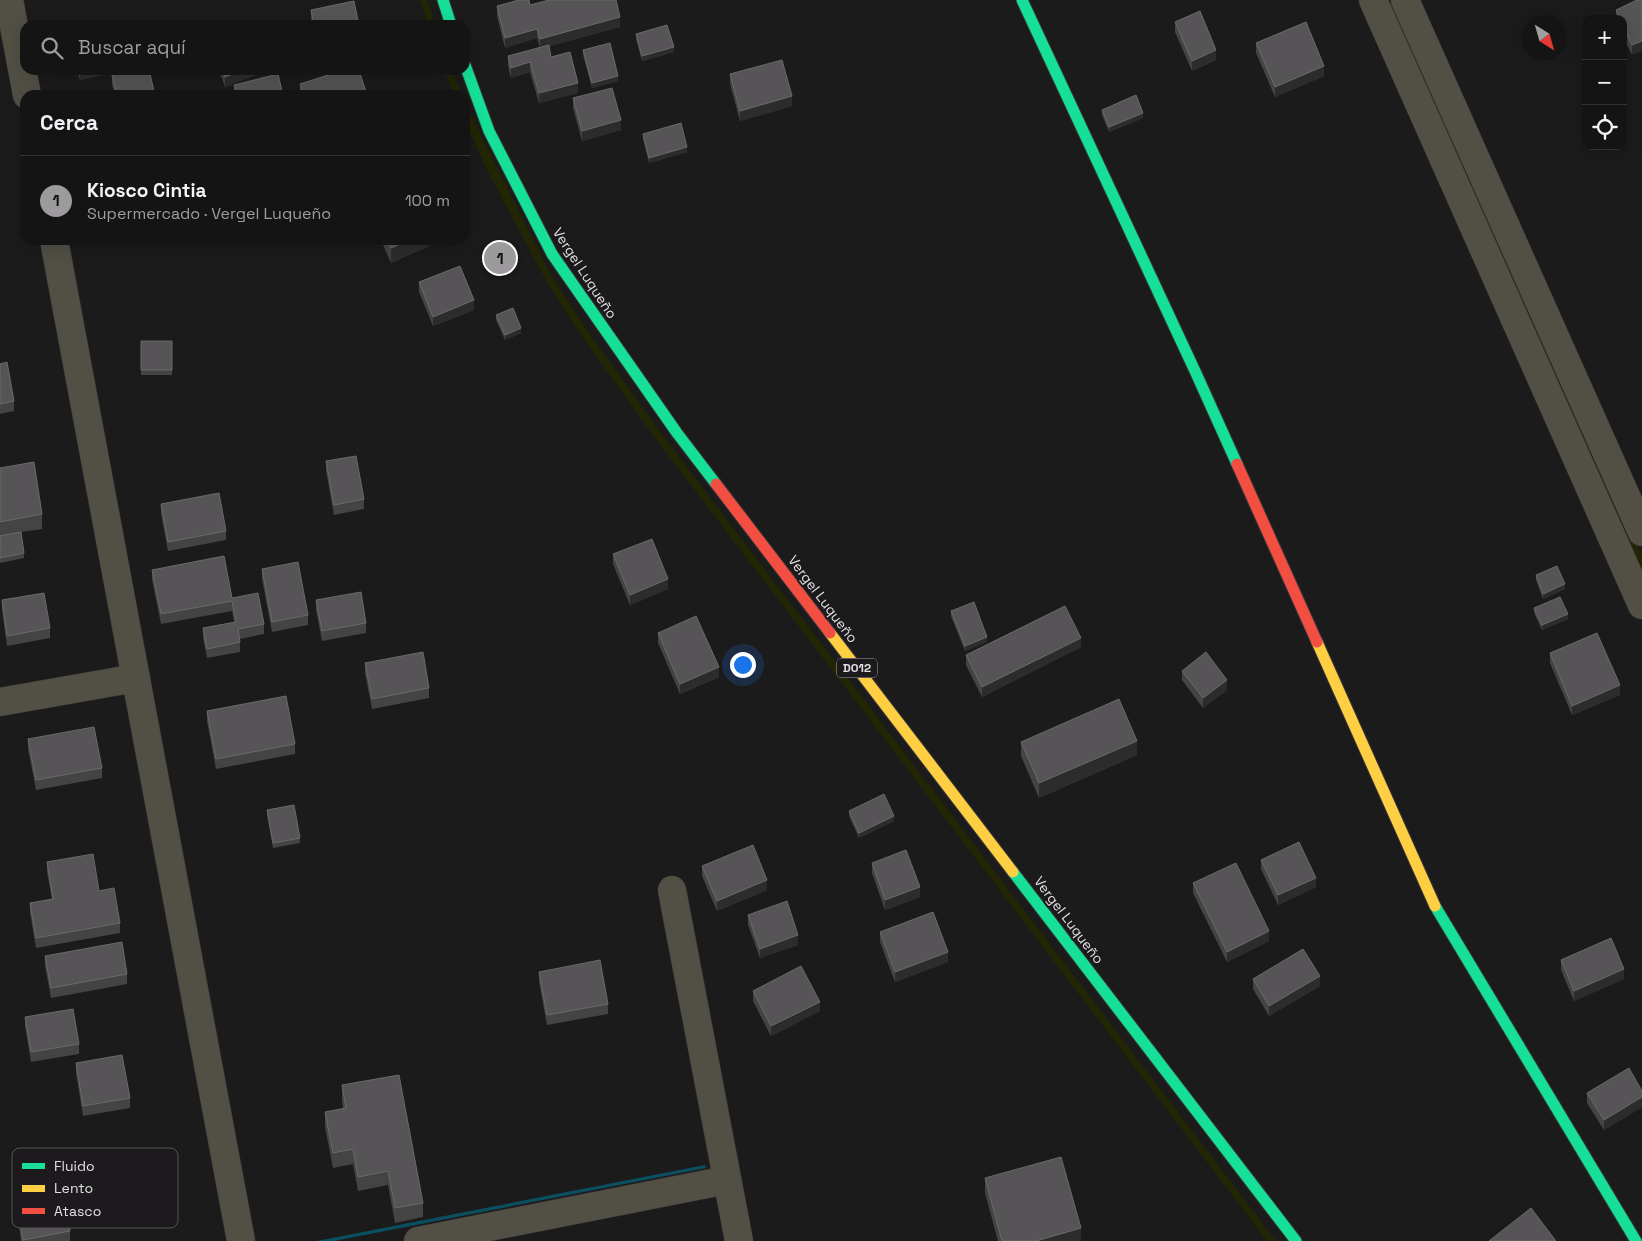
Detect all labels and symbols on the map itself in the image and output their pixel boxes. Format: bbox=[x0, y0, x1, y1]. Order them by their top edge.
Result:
north arrow bbox=[1522, 15, 1567, 60]
street label: Vergel Luqueño bbox=[549, 224, 621, 322]
pin: 1 bbox=[484, 239, 516, 277]
street label: Vergel Luqueño bbox=[784, 552, 862, 646]
your location bbox=[730, 652, 756, 678]
road number: D012 bbox=[837, 658, 877, 678]
street label: Vergel Luqueño bbox=[1030, 873, 1108, 967]
legend bbox=[12, 1148, 178, 1228]
text: Fluido bbox=[54, 1157, 95, 1175]
text: Lento bbox=[54, 1179, 93, 1197]
text: Atasco bbox=[54, 1202, 101, 1220]

